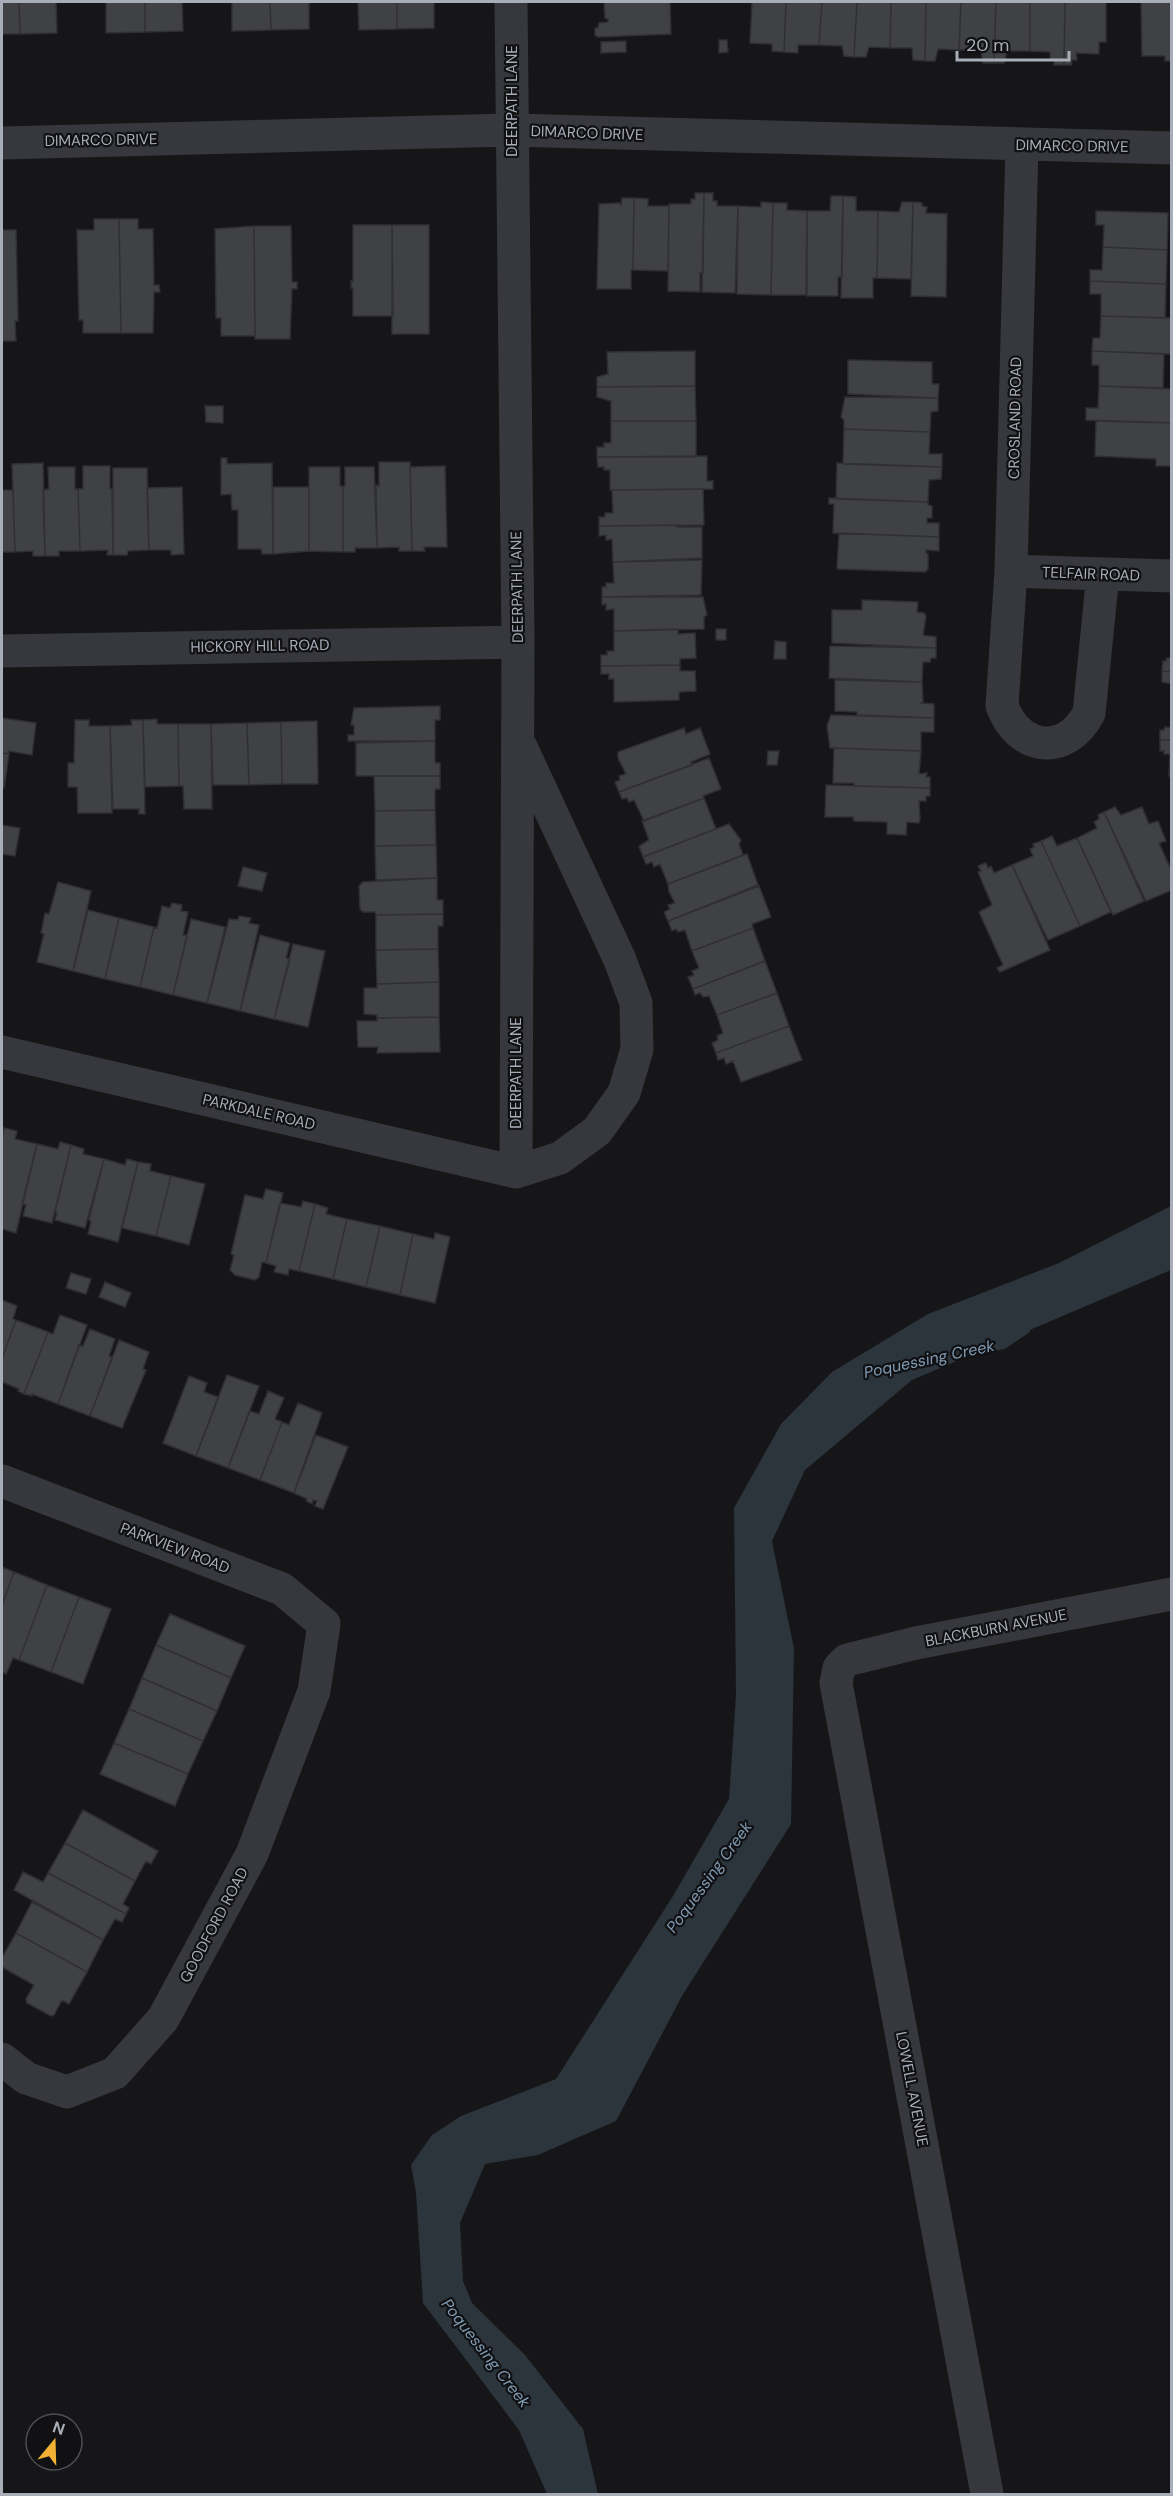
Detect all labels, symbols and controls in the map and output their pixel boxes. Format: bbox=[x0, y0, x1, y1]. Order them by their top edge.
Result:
scale bar bbox=[957, 24, 1070, 62]
text: 20 m bbox=[966, 33, 1009, 57]
street label: DEERPATH LANE bbox=[502, 45, 522, 157]
street label: DIMARCO DRIVE bbox=[530, 121, 644, 145]
street label: DIMARCO DRIVE bbox=[44, 129, 158, 151]
street label: DIMARCO DRIVE bbox=[1015, 135, 1129, 157]
street label: CROSLAND ROAD bbox=[1004, 357, 1026, 479]
street label: DEERPATH LANE bbox=[506, 531, 528, 643]
street label: TELFAIR ROAD bbox=[1042, 562, 1140, 586]
street label: HICKORY HILL ROAD bbox=[190, 635, 330, 657]
street label: DEERPATH LANE bbox=[506, 1017, 526, 1129]
street label: PARKDALE ROAD bbox=[201, 1089, 317, 1135]
water label: Poquessing Creek bbox=[862, 1335, 997, 1383]
street label: PARKVIEW ROAD bbox=[117, 1518, 233, 1578]
street label: BLACKBURN AVENUE bbox=[924, 1604, 1068, 1652]
water label: Poquessing Creek bbox=[661, 1816, 757, 1937]
street label: GOODFORD ROAD bbox=[175, 1864, 253, 1986]
street label: LOWELL AVENUE bbox=[891, 2030, 933, 2148]
water label: Poquessing Creek bbox=[437, 2294, 536, 2413]
north arrow bbox=[24, 2412, 84, 2472]
text: N bbox=[50, 2416, 68, 2440]

